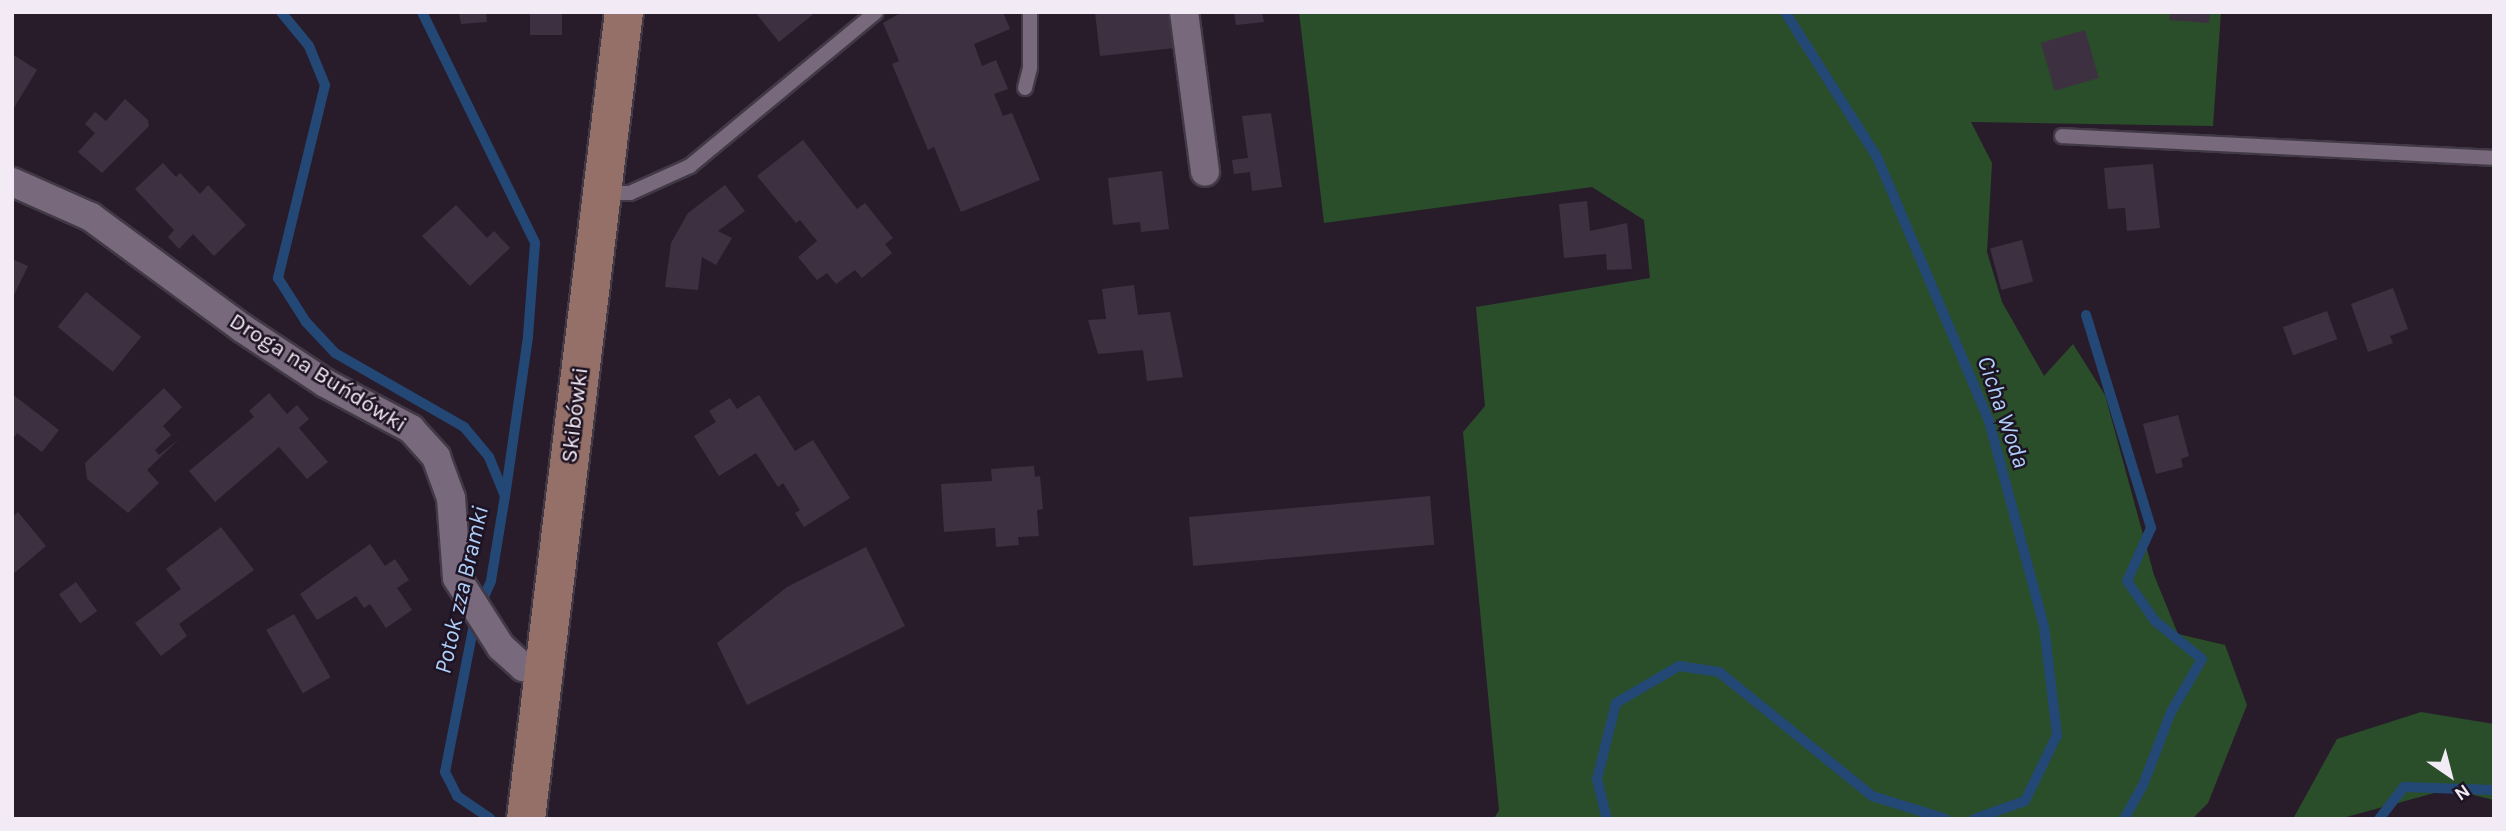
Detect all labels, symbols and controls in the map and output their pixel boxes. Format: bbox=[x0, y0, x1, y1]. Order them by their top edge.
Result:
street label: Droga na Buńdówki bbox=[224, 307, 412, 439]
water label: Cicha Woda bbox=[1970, 352, 2036, 472]
street label: Skibówki bbox=[555, 365, 595, 465]
water label: Potok zza Bramki bbox=[429, 503, 495, 677]
north arrow bbox=[2415, 740, 2485, 810]
text: N bbox=[2450, 779, 2474, 805]

